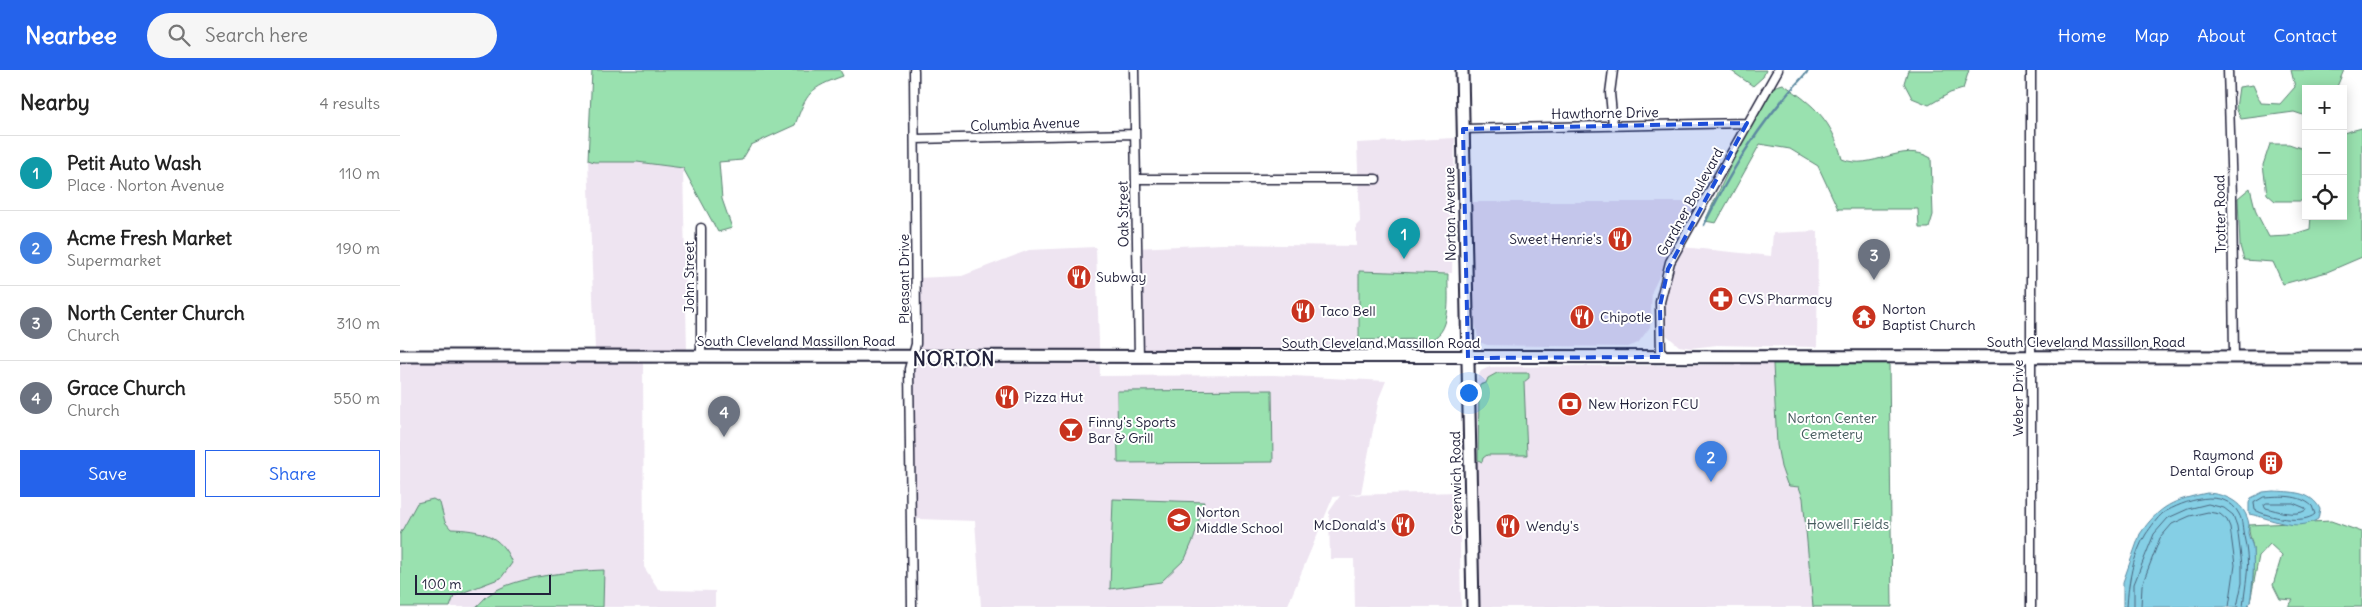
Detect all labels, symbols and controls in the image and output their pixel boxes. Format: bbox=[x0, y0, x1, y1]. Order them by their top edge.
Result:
search box bbox=[147, 13, 497, 58]
text: Nearbee bbox=[25, 20, 117, 50]
icon: search bbox=[165, 21, 193, 49]
text: Search here bbox=[205, 23, 308, 47]
text: Home bbox=[2058, 24, 2106, 47]
text: Map bbox=[2134, 24, 2169, 47]
text: About bbox=[2197, 24, 2245, 47]
text: Contact bbox=[2273, 24, 2337, 47]
map controls bbox=[2302, 85, 2347, 220]
button: + bbox=[2302, 85, 2347, 130]
text: Nearby bbox=[20, 89, 90, 116]
text: 4 results bbox=[319, 93, 380, 113]
street label: Hawthorne Drive bbox=[1551, 103, 1659, 123]
street label: Columbia Avenue bbox=[970, 113, 1080, 135]
button: − bbox=[2302, 130, 2347, 175]
street label: Gardner Boulevard bbox=[1653, 145, 1727, 259]
text: Petit Auto Wash bbox=[67, 151, 202, 175]
text: 1 bbox=[33, 163, 39, 183]
text: 110 m bbox=[339, 163, 380, 183]
street label: Norton Avenue bbox=[1440, 167, 1460, 261]
text: Place · Norton Avenue bbox=[67, 175, 224, 195]
street label: Trotter Road bbox=[2210, 175, 2230, 253]
button: locate bbox=[2302, 175, 2347, 220]
street label: Oak Street bbox=[1113, 180, 1133, 247]
pin: 1 bbox=[1388, 218, 1420, 259]
text: Acme Fresh Market bbox=[67, 226, 232, 250]
restaurant icon: Sweet Henrie's bbox=[1607, 226, 1633, 252]
place label: Sweet Henrie's bbox=[1509, 230, 1602, 248]
street label: Pleasant Drive bbox=[895, 234, 913, 324]
text: 2 bbox=[32, 238, 40, 258]
text: 190 m bbox=[336, 238, 380, 258]
pin: 3 bbox=[1858, 239, 1890, 280]
street label: John Street bbox=[680, 241, 698, 313]
text: Supermarket bbox=[67, 250, 161, 270]
restaurant icon: Subway bbox=[1066, 264, 1092, 290]
place label: Subway bbox=[1096, 268, 1147, 286]
pharmacy icon: CVS Pharmacy bbox=[1708, 286, 1734, 312]
place label: CVS Pharmacy bbox=[1738, 290, 1833, 308]
restaurant icon: Taco Bell bbox=[1290, 298, 1316, 324]
place label: Norton Baptist Church bbox=[1882, 300, 1976, 334]
text: North Center Church bbox=[67, 301, 245, 325]
place label: Taco Bell bbox=[1320, 302, 1376, 320]
restaurant icon: Chipotle bbox=[1569, 304, 1595, 330]
temple icon: Norton Baptist Church bbox=[1851, 304, 1877, 330]
place label: Chipotle bbox=[1600, 308, 1652, 326]
text: 3 bbox=[31, 313, 41, 333]
text: 310 m bbox=[336, 313, 380, 333]
text: Church bbox=[67, 325, 120, 345]
street label: South Cleveland Massillon Road bbox=[697, 332, 895, 350]
street label: South Cleveland Massillon Road bbox=[1987, 333, 2185, 351]
street label: South Cleveland Massillon Road bbox=[1282, 334, 1480, 352]
district label: NORTON bbox=[913, 347, 995, 371]
street label: Weber Drive bbox=[2009, 359, 2027, 437]
text: Grace Church bbox=[67, 376, 186, 400]
your location bbox=[1456, 380, 1482, 406]
restaurant icon: Pizza Hut bbox=[994, 384, 1020, 410]
text: 4 bbox=[31, 388, 41, 408]
text: 550 m bbox=[333, 388, 380, 408]
place label: Pizza Hut bbox=[1024, 388, 1083, 406]
bank icon: New Horizon FCU bbox=[1557, 391, 1583, 417]
place label: New Horizon FCU bbox=[1588, 395, 1699, 413]
pin: 4 bbox=[708, 396, 740, 437]
text: Church bbox=[67, 400, 120, 420]
park label: Norton Center Cemetery bbox=[1787, 409, 1877, 443]
place label: Finny's Sports Bar & Grill bbox=[1088, 413, 1176, 447]
bar icon: Finny's Sports Bar & Grill bbox=[1058, 417, 1084, 443]
street label: Greenwich Road bbox=[1446, 431, 1466, 535]
pin: 2 bbox=[1695, 441, 1727, 482]
place label: Raymond Dental Group bbox=[2170, 446, 2254, 480]
button: Save bbox=[20, 450, 195, 497]
button: Share bbox=[205, 450, 380, 497]
building icon: Raymond Dental Group bbox=[2258, 450, 2284, 476]
place label: Norton Middle School bbox=[1196, 503, 1283, 537]
school or university icon: Norton Middle School bbox=[1166, 507, 1192, 533]
restaurant icon: McDonald's bbox=[1390, 512, 1416, 538]
restaurant icon: Wendy's bbox=[1495, 513, 1521, 539]
park label: Howell Fields bbox=[1807, 515, 1889, 533]
place label: McDonald's bbox=[1313, 516, 1386, 534]
place label: Wendy's bbox=[1526, 517, 1579, 535]
scale bar bbox=[415, 572, 551, 595]
text: 100 m bbox=[422, 575, 462, 593]

